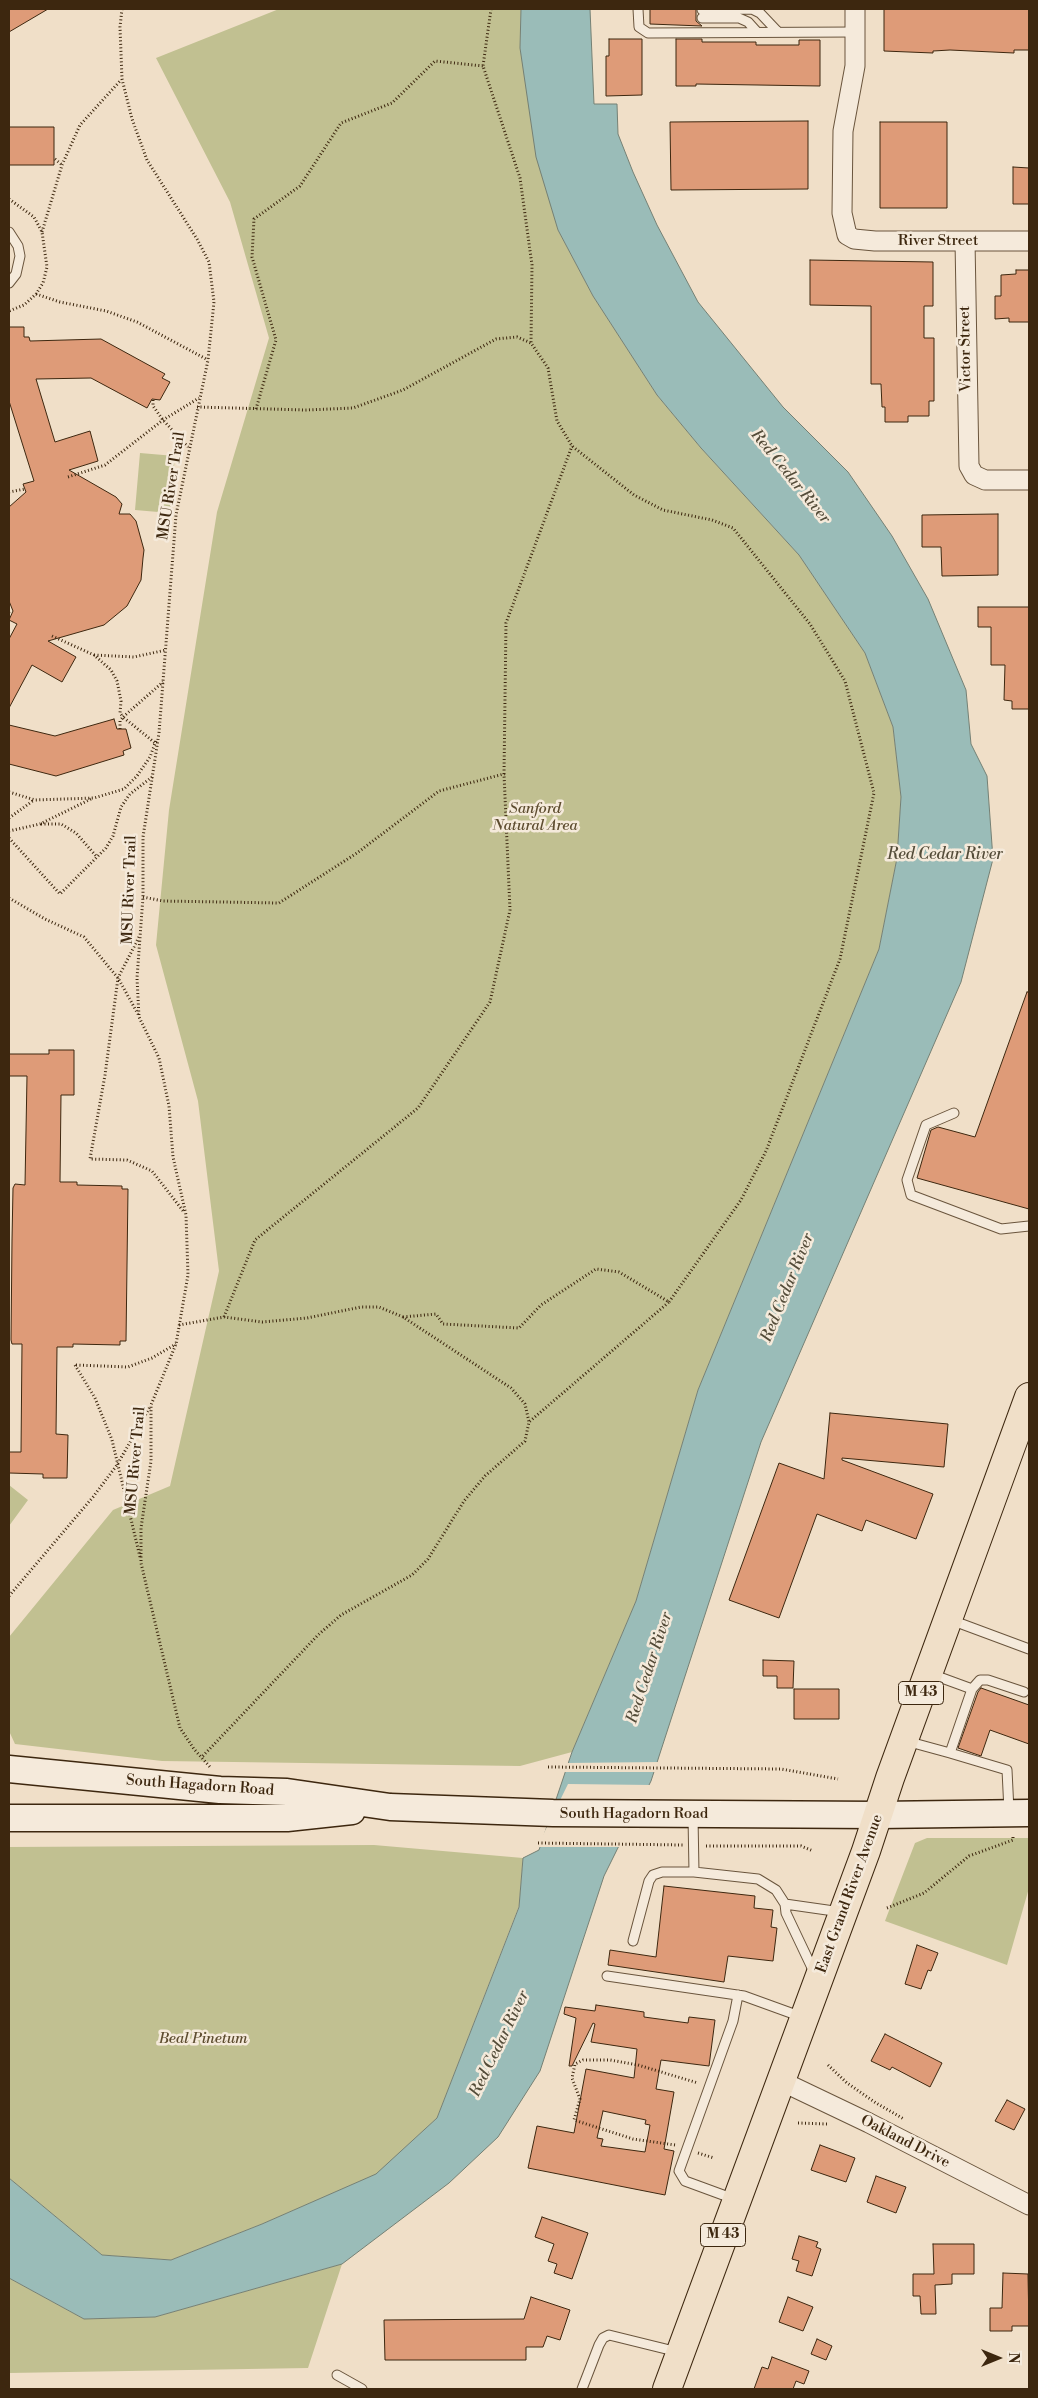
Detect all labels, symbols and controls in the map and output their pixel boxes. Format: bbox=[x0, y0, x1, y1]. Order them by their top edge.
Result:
street label: River Street bbox=[898, 232, 978, 250]
street label: Victor Street bbox=[956, 306, 976, 392]
water label: Red Cedar River bbox=[746, 426, 834, 528]
street label: MSU River Trail bbox=[155, 431, 189, 541]
park label: Sanford Natural Area bbox=[492, 800, 578, 835]
street label: MSU River Trail bbox=[119, 835, 141, 945]
water label: Red Cedar River bbox=[887, 845, 1003, 865]
water label: Red Cedar River bbox=[757, 1231, 819, 1345]
street label: MSU River Trail bbox=[122, 1406, 150, 1516]
water label: Red Cedar River bbox=[623, 1610, 677, 1726]
road number: M 43 bbox=[898, 1682, 944, 1705]
street label: South Hagadorn Road bbox=[125, 1772, 275, 1800]
street label: South Hagadorn Road bbox=[560, 1805, 708, 1823]
street label: East Grand River Avenue bbox=[813, 1812, 887, 1976]
water label: Red Cedar River bbox=[466, 1988, 534, 2100]
park label: Beal Pinetum bbox=[159, 2030, 247, 2048]
street label: Oakland Drive bbox=[857, 2112, 953, 2172]
road number: M 43 bbox=[700, 2224, 746, 2246]
north arrow bbox=[973, 2333, 1023, 2383]
text: N bbox=[1004, 2352, 1022, 2364]

